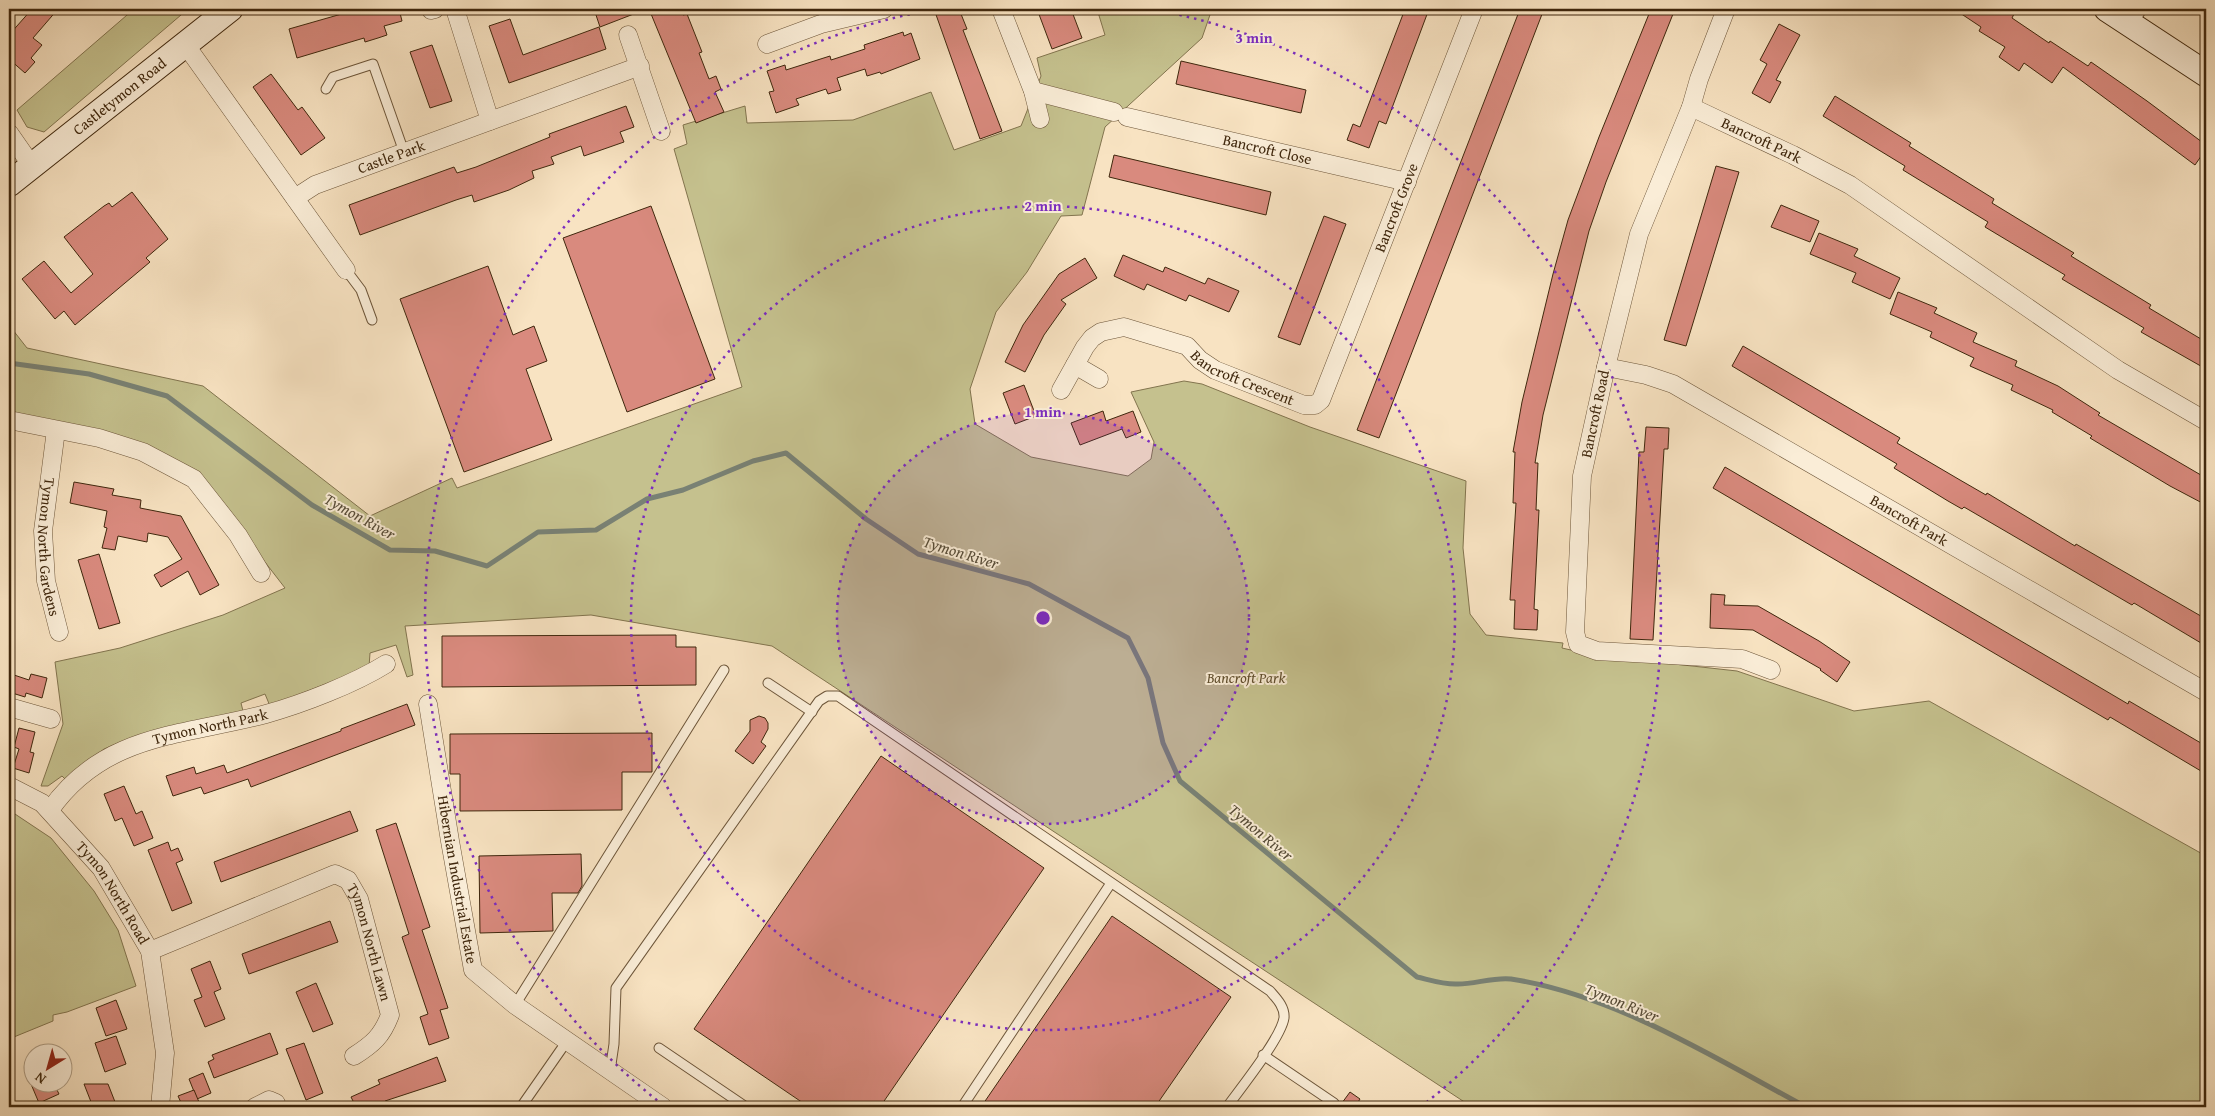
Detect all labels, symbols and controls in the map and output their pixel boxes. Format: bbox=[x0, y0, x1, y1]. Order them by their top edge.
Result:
text: 3 min bbox=[1235, 27, 1273, 48]
street label: Castletymon Road bbox=[68, 53, 170, 140]
street label: Bancroft Park bbox=[1718, 112, 1806, 168]
street label: Bancroft Close bbox=[1221, 129, 1314, 170]
street label: Castle Park bbox=[355, 135, 428, 179]
street label: Bancroft Grove bbox=[1369, 160, 1423, 255]
text: 2 min bbox=[1024, 195, 1062, 216]
street label: Bancroft Crescent bbox=[1186, 345, 1298, 410]
street label: Bancroft Road bbox=[1575, 368, 1614, 460]
text: 1 min bbox=[1024, 401, 1062, 422]
street label: Tymon North Gardens bbox=[33, 476, 66, 618]
water label: Tymon River bbox=[320, 487, 401, 546]
street label: Bancroft Park bbox=[1867, 489, 1953, 551]
water label: Tymon River bbox=[920, 529, 1003, 575]
centre of rings bbox=[1034, 609, 1052, 627]
park label: Bancroft Park bbox=[1206, 667, 1286, 688]
street label: Tymon North Park bbox=[150, 703, 270, 749]
street label: Hibernian Industrial Estate bbox=[433, 794, 483, 965]
water label: Tymon River bbox=[1223, 798, 1299, 867]
street label: Tymon North Road bbox=[72, 836, 155, 948]
street label: Tymon North Lawn bbox=[342, 879, 397, 1004]
water label: Tymon River bbox=[1581, 976, 1664, 1028]
north arrow bbox=[22, 1044, 72, 1094]
text: N bbox=[30, 1067, 50, 1089]

